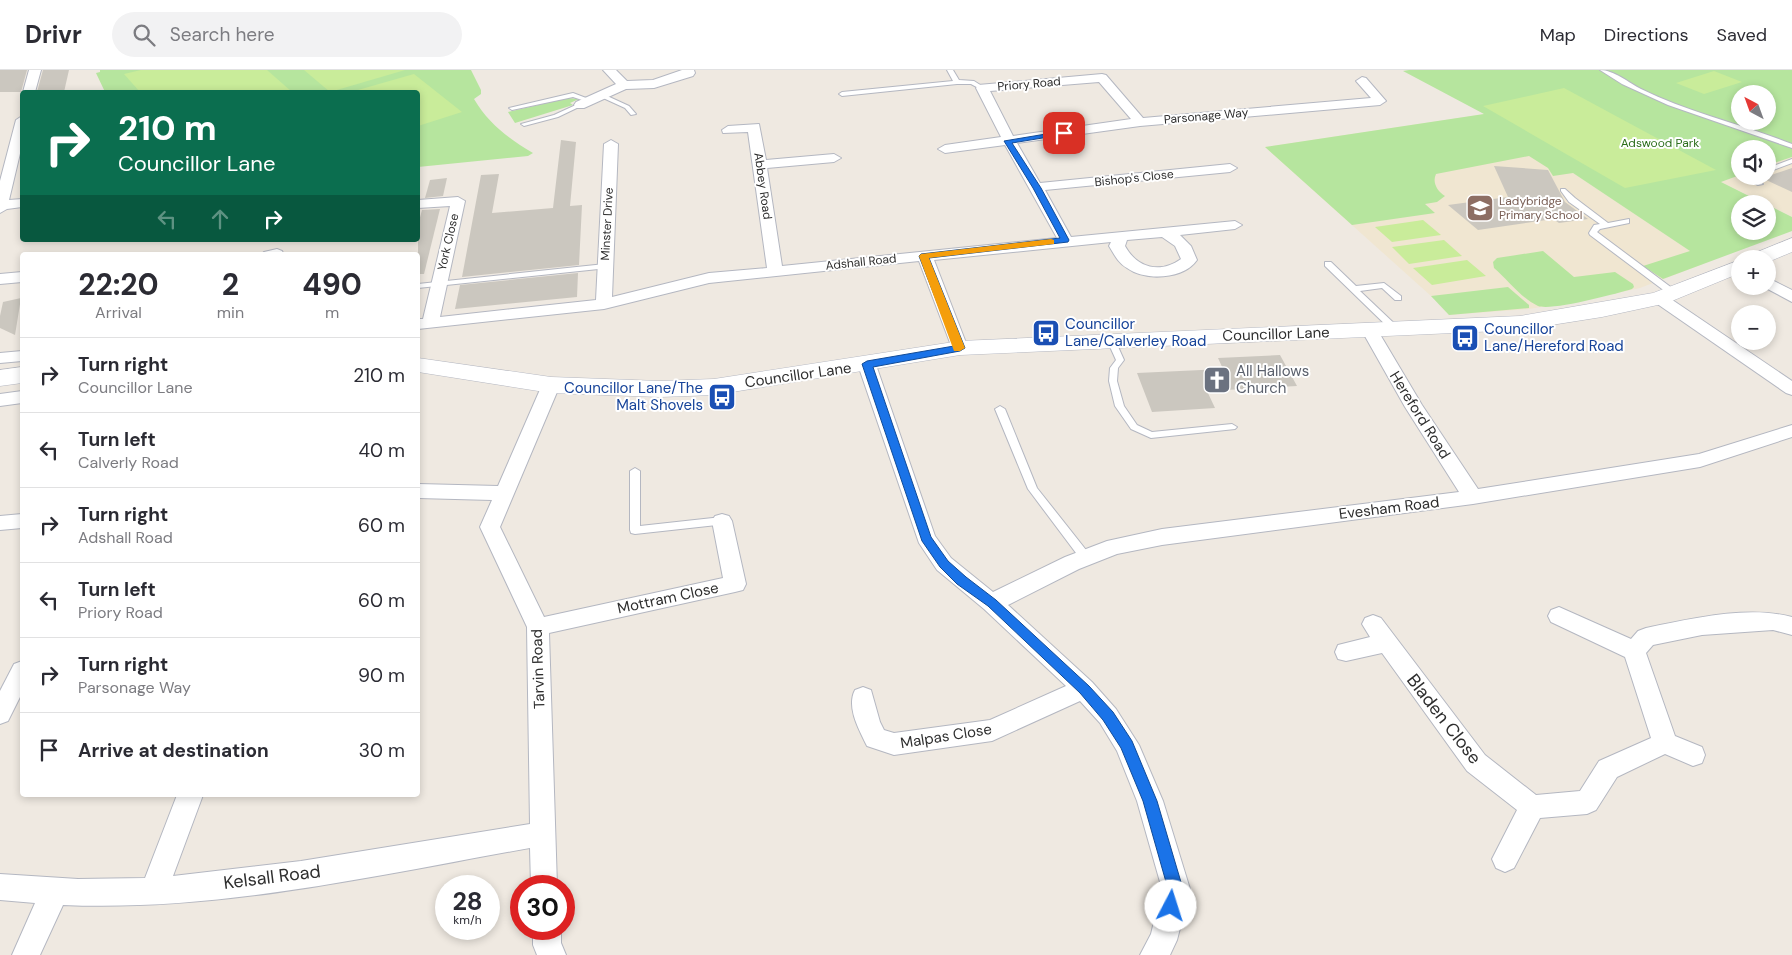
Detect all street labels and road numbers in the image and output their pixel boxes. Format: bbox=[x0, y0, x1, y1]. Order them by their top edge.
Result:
street label: Priory Road bbox=[997, 73, 1061, 95]
street label: Parsonage Way bbox=[1163, 104, 1249, 128]
street label: Abbey Road bbox=[750, 152, 776, 220]
street label: Bishop's Close bbox=[1094, 166, 1175, 190]
street label: Minster Drive bbox=[597, 187, 617, 261]
street label: York Close bbox=[434, 212, 462, 272]
street label: Adshall Road bbox=[825, 250, 897, 274]
street label: Councillor Lane bbox=[1222, 322, 1330, 346]
street label: Councillor Lane bbox=[743, 358, 853, 392]
street label: Hereford Road bbox=[1385, 367, 1455, 463]
street label: Evesham Road bbox=[1338, 492, 1440, 524]
street label: Mottram Close bbox=[616, 578, 720, 618]
street label: Tarvin Road bbox=[527, 629, 549, 709]
street label: Bladen Close bbox=[1401, 669, 1487, 769]
street label: Malpas Close bbox=[899, 719, 993, 753]
street label: Kelsall Road bbox=[222, 859, 322, 895]

